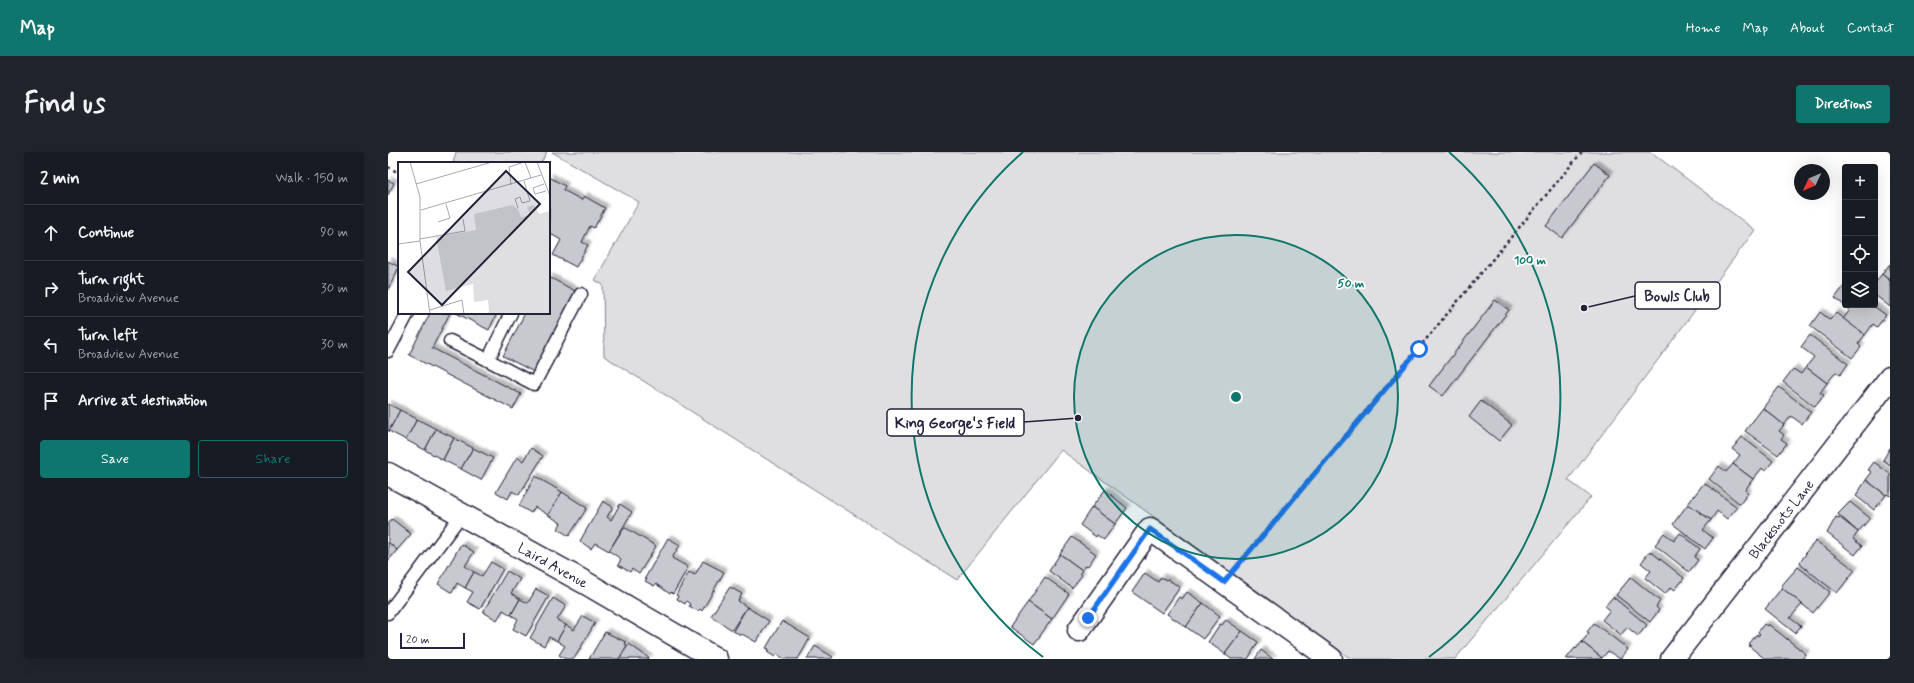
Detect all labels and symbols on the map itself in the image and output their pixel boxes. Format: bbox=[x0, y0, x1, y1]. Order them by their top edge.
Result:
inset map bbox=[398, 162, 550, 314]
north arrow bbox=[1794, 164, 1830, 200]
text: 100 m bbox=[1514, 253, 1547, 269]
text: 50 m bbox=[1338, 276, 1365, 292]
callout: Bowls Club bbox=[1635, 282, 1720, 309]
text: Bowls Club bbox=[1644, 287, 1710, 307]
route start bbox=[1410, 340, 1428, 358]
centre of rings bbox=[1229, 390, 1243, 404]
callout: King George's Field bbox=[887, 409, 1024, 436]
text: King George's Field bbox=[895, 414, 1015, 436]
street label: Blackshots Lane bbox=[1745, 476, 1818, 563]
street label: Laird Avenue bbox=[514, 539, 591, 593]
route end bbox=[1079, 609, 1097, 627]
scale bar bbox=[400, 631, 465, 650]

